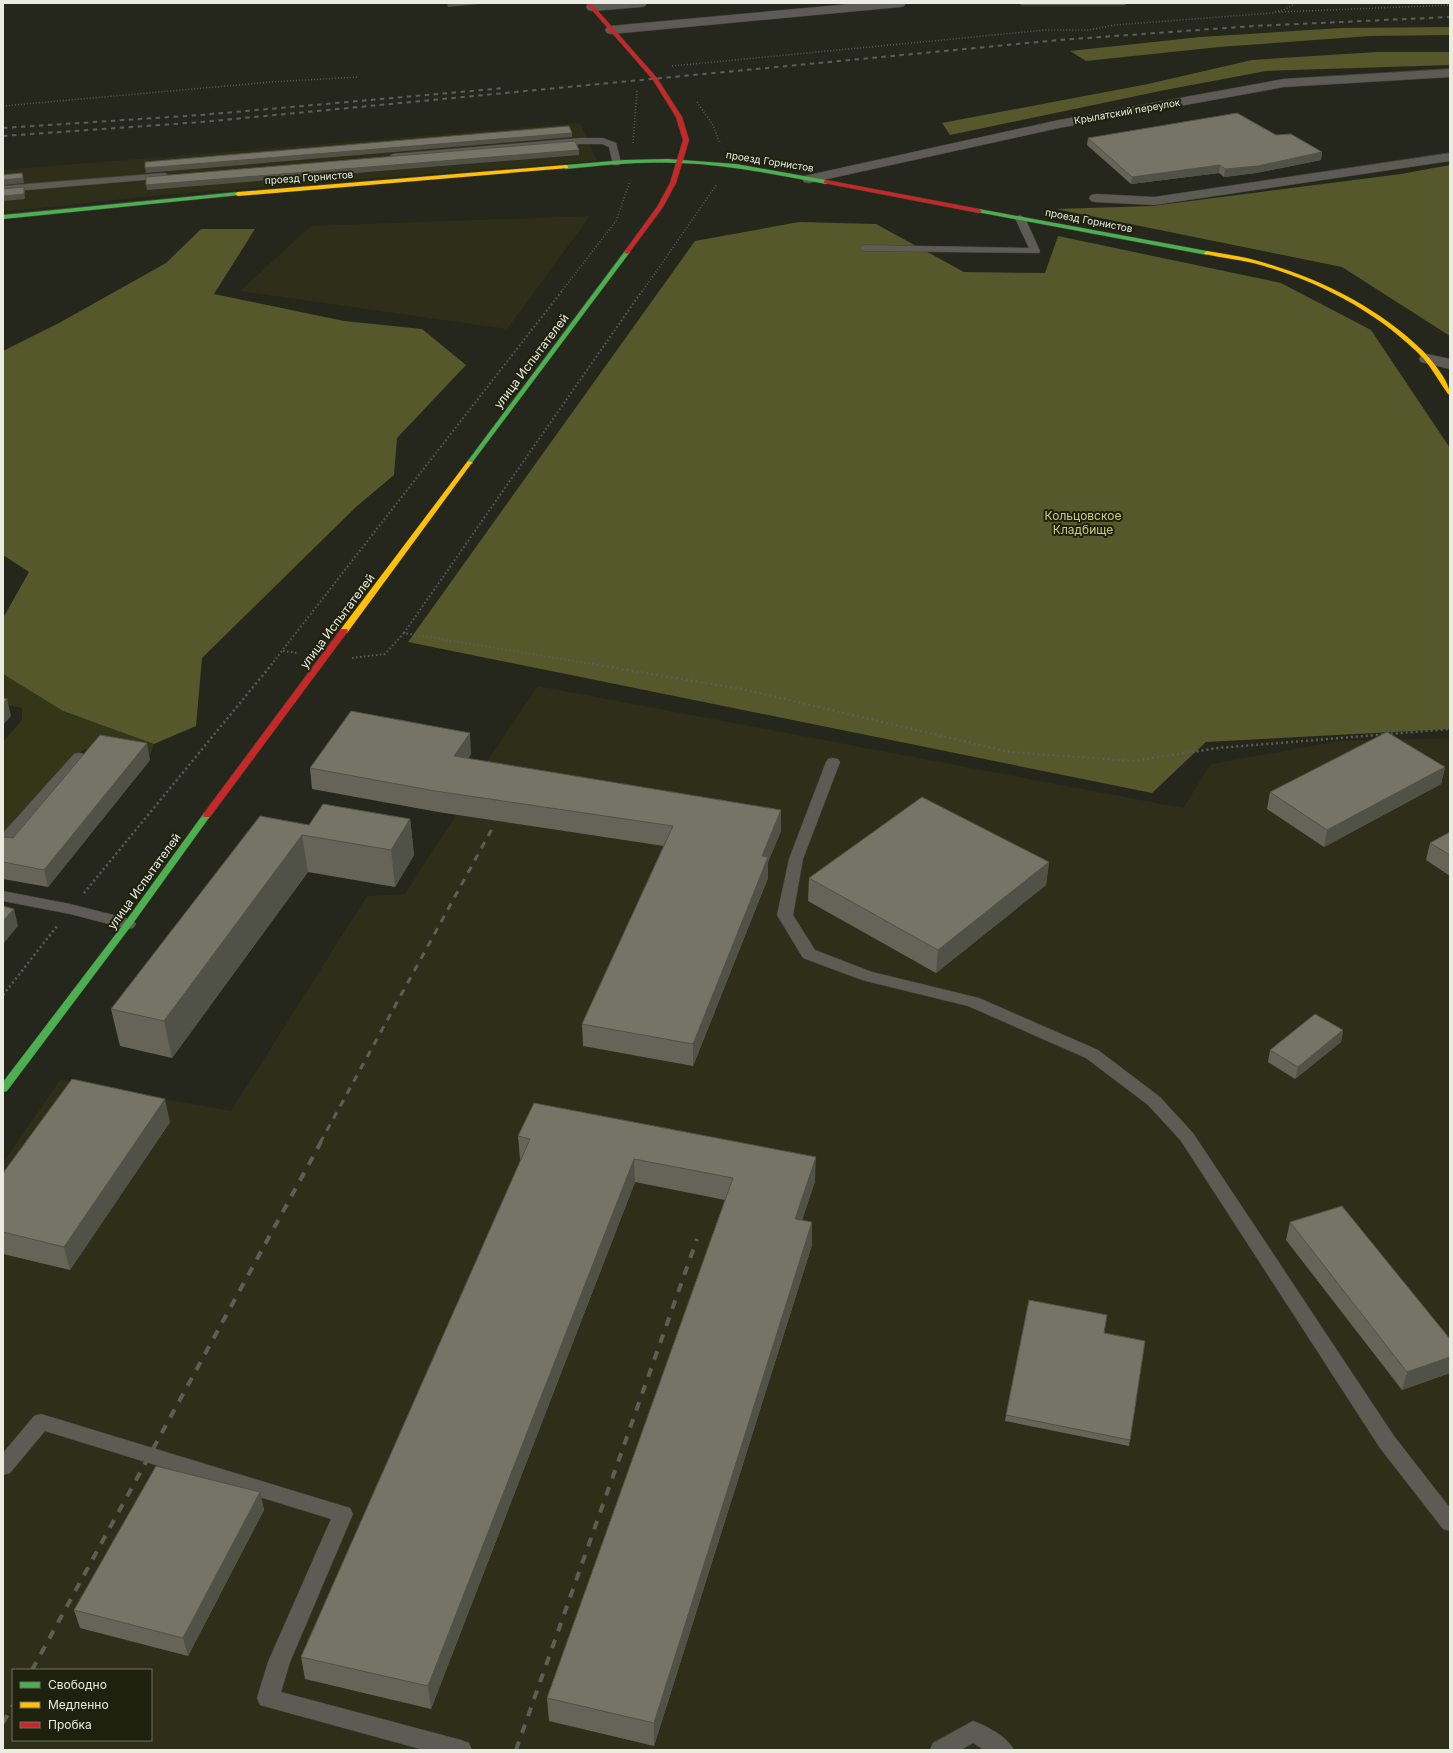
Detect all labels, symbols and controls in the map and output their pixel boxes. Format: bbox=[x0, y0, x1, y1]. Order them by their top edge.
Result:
street label: Крылатский переулок bbox=[1073, 96, 1182, 126]
street label: проезд Горнистов bbox=[725, 148, 815, 174]
street label: проезд Горнистов bbox=[264, 168, 354, 186]
street label: проезд Горнистов bbox=[1044, 206, 1134, 234]
street label: улица Испытателей bbox=[490, 311, 572, 411]
park label: Кольцовское Кладбище bbox=[1045, 508, 1121, 537]
street label: улица Испытателей bbox=[296, 571, 378, 671]
street label: улица Испытателей bbox=[104, 830, 184, 932]
legend bbox=[12, 1669, 152, 1741]
text: Свободно bbox=[48, 1677, 107, 1692]
text: Медленно bbox=[48, 1697, 109, 1712]
text: Пробка bbox=[48, 1717, 92, 1732]

